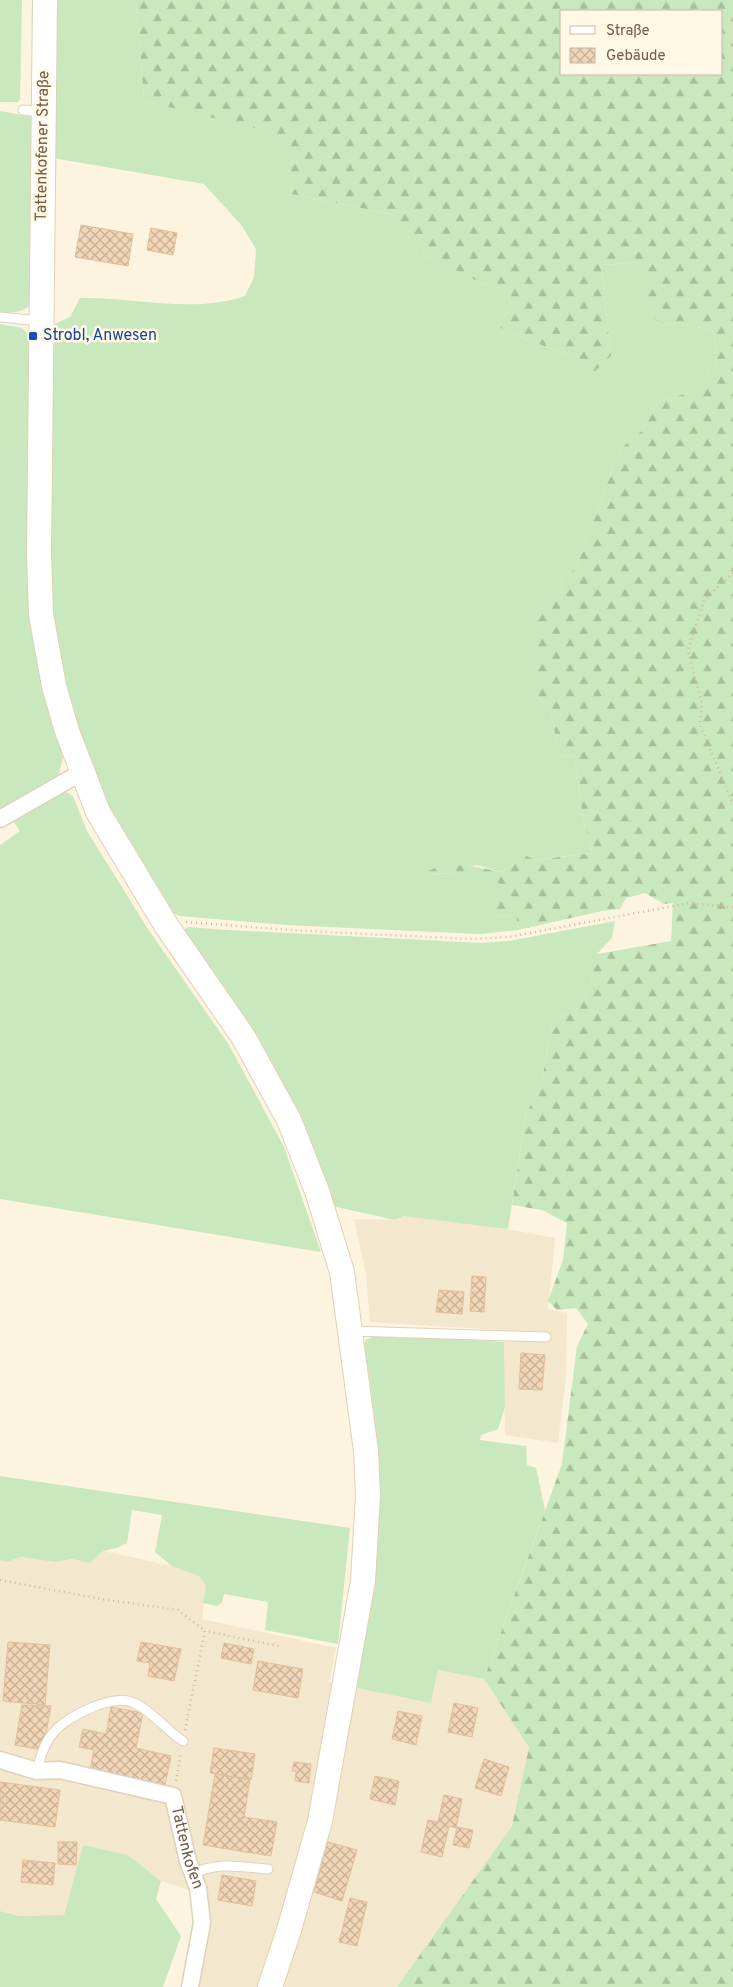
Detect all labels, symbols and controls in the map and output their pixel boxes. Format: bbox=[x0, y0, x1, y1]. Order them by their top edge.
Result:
legend bbox=[560, 10, 723, 75]
text: Straße bbox=[606, 22, 650, 41]
text: Gebäude bbox=[606, 47, 666, 66]
street label: Tattenkofener Straße bbox=[32, 70, 54, 222]
place label: Strobl, Anwesen bbox=[43, 326, 157, 346]
marker: Strobl, Anwesen bbox=[27, 330, 39, 342]
street label: Tattenkofen bbox=[166, 1804, 208, 1892]

